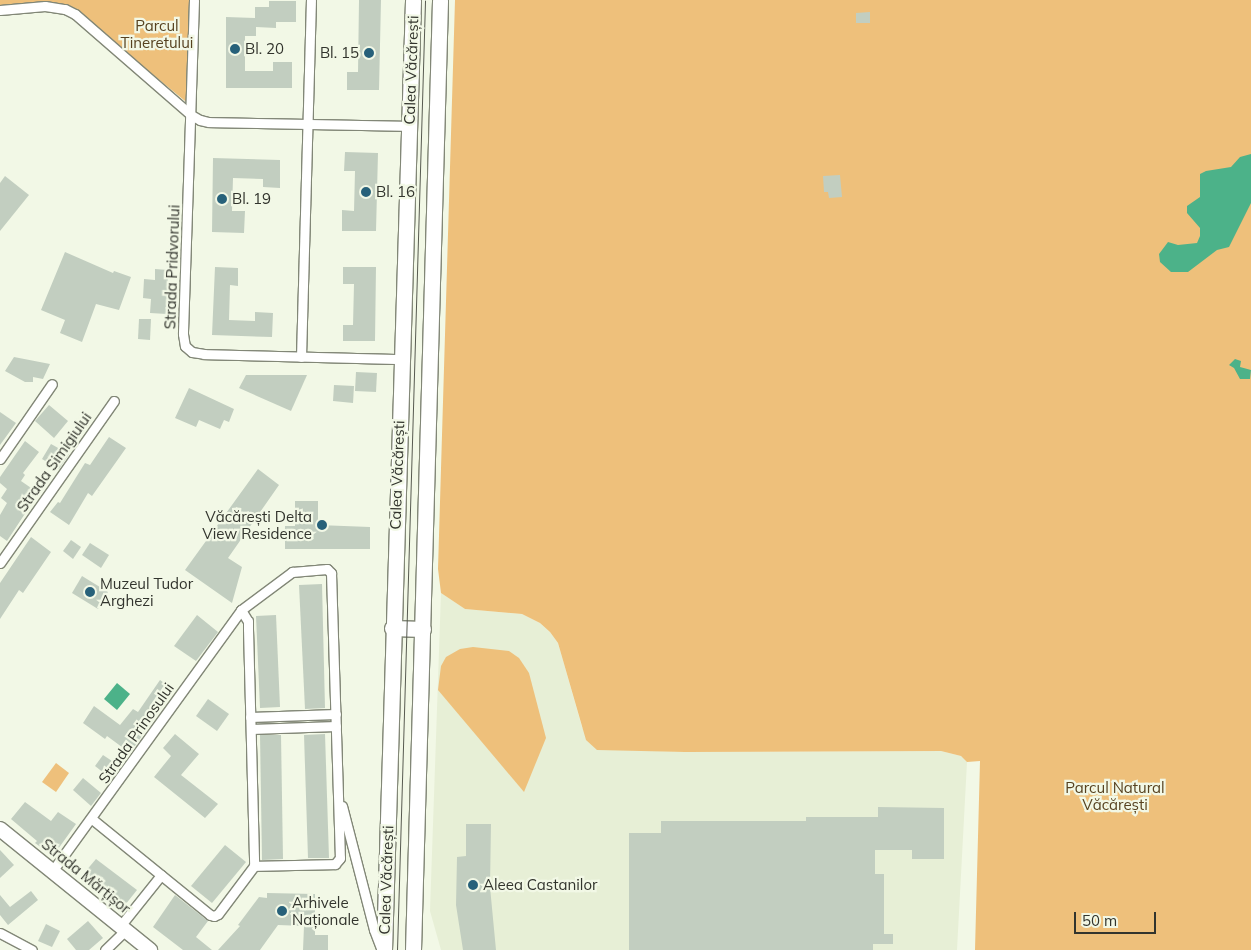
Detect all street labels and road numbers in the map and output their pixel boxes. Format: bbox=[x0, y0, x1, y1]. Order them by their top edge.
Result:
street label: Calea Văcărești bbox=[400, 15, 422, 125]
street label: Strada Pridvorului bbox=[161, 204, 183, 330]
street label: Strada Simigiului bbox=[13, 409, 95, 515]
street label: Calea Văcărești bbox=[386, 420, 408, 530]
street label: Strada Prinosului bbox=[95, 679, 177, 787]
street label: Calea Văcărești bbox=[375, 825, 397, 935]
street label: Strada Mărțișor bbox=[38, 835, 134, 917]

